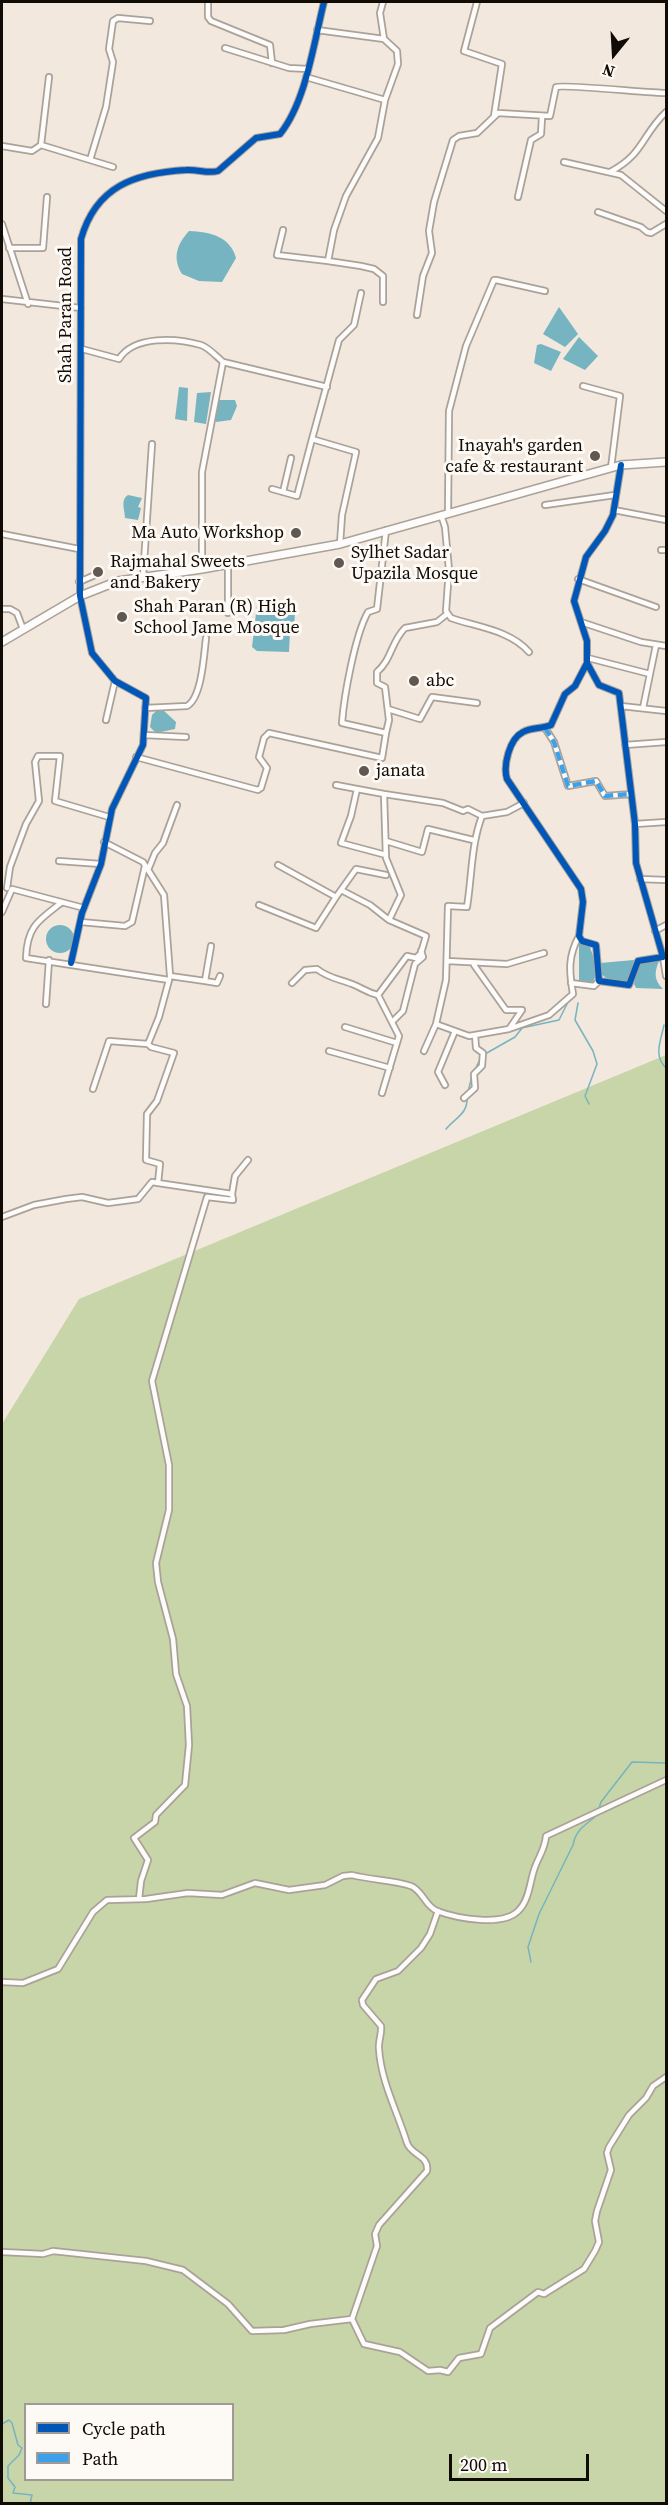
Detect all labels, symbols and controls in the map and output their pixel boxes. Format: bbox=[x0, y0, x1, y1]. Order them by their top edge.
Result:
north arrow bbox=[584, 24, 644, 84]
text: N bbox=[599, 59, 617, 83]
street label: Shah Paran Road bbox=[55, 247, 77, 383]
place label: Inayah's garden cafe & restaurant bbox=[445, 435, 583, 478]
marker: Inayah's garden cafe & restaurant bbox=[588, 449, 602, 463]
place label: Ma Auto Workshop bbox=[131, 522, 284, 544]
marker: Ma Auto Workshop bbox=[289, 526, 303, 540]
place label: Sylhet Sadar Upazila Mosque bbox=[351, 542, 478, 584]
place label: Rajmahal Sweets and Bakery bbox=[110, 551, 245, 594]
marker: Sylhet Sadar Upazila Mosque bbox=[332, 556, 346, 570]
marker: Rajmahal Sweets and Bakery bbox=[91, 565, 105, 579]
place label: Shah Paran (R) High School Jame Mosque bbox=[134, 596, 300, 638]
marker: Shah Paran (R) High School Jame Mosque bbox=[115, 610, 129, 624]
place label: abc bbox=[426, 670, 454, 692]
marker: abc bbox=[407, 674, 421, 688]
place label: janata bbox=[376, 760, 425, 782]
marker: janata bbox=[357, 764, 371, 778]
legend bbox=[24, 2403, 234, 2481]
text: Cycle path bbox=[82, 2416, 166, 2441]
scale bar bbox=[452, 2442, 592, 2480]
text: Path bbox=[82, 2446, 118, 2471]
text: 200 m bbox=[460, 2452, 507, 2477]

